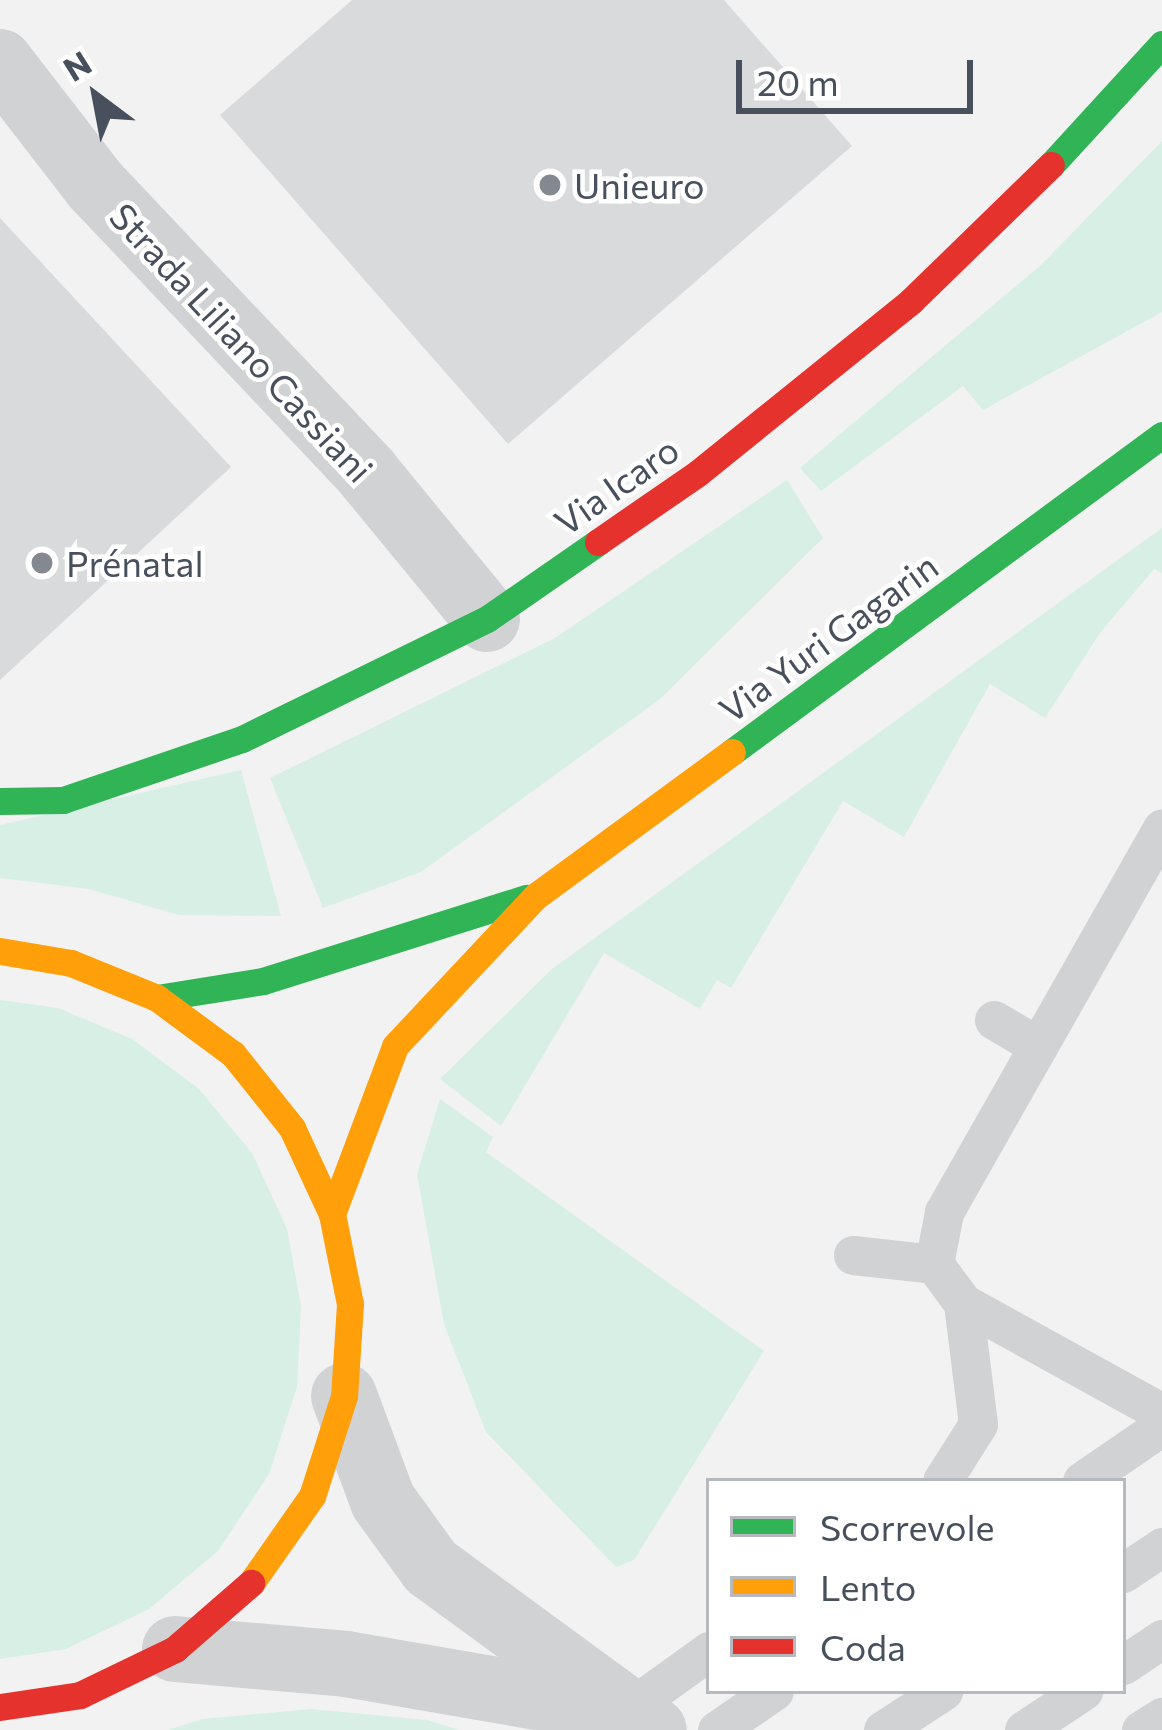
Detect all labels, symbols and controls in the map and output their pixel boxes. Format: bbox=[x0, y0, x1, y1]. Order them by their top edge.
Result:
north arrow bbox=[36, 36, 156, 156]
scale bar bbox=[742, 36, 979, 110]
text: N bbox=[55, 41, 98, 89]
text: 20 m bbox=[757, 59, 839, 103]
place label: Unieuro bbox=[574, 163, 705, 207]
marker: Unieuro bbox=[537, 172, 563, 198]
street label: Strada Liliano Cassiani bbox=[102, 194, 382, 490]
street label: Via Icaro bbox=[546, 427, 686, 543]
place label: Prénatal bbox=[66, 541, 204, 585]
street label: Via Yuri Gagarin bbox=[710, 543, 946, 731]
marker: Prénatal bbox=[29, 550, 55, 576]
legend bbox=[706, 1478, 1126, 1694]
text: Scorrevole bbox=[820, 1504, 995, 1548]
text: Lento bbox=[820, 1564, 916, 1608]
text: Coda bbox=[820, 1624, 906, 1668]

